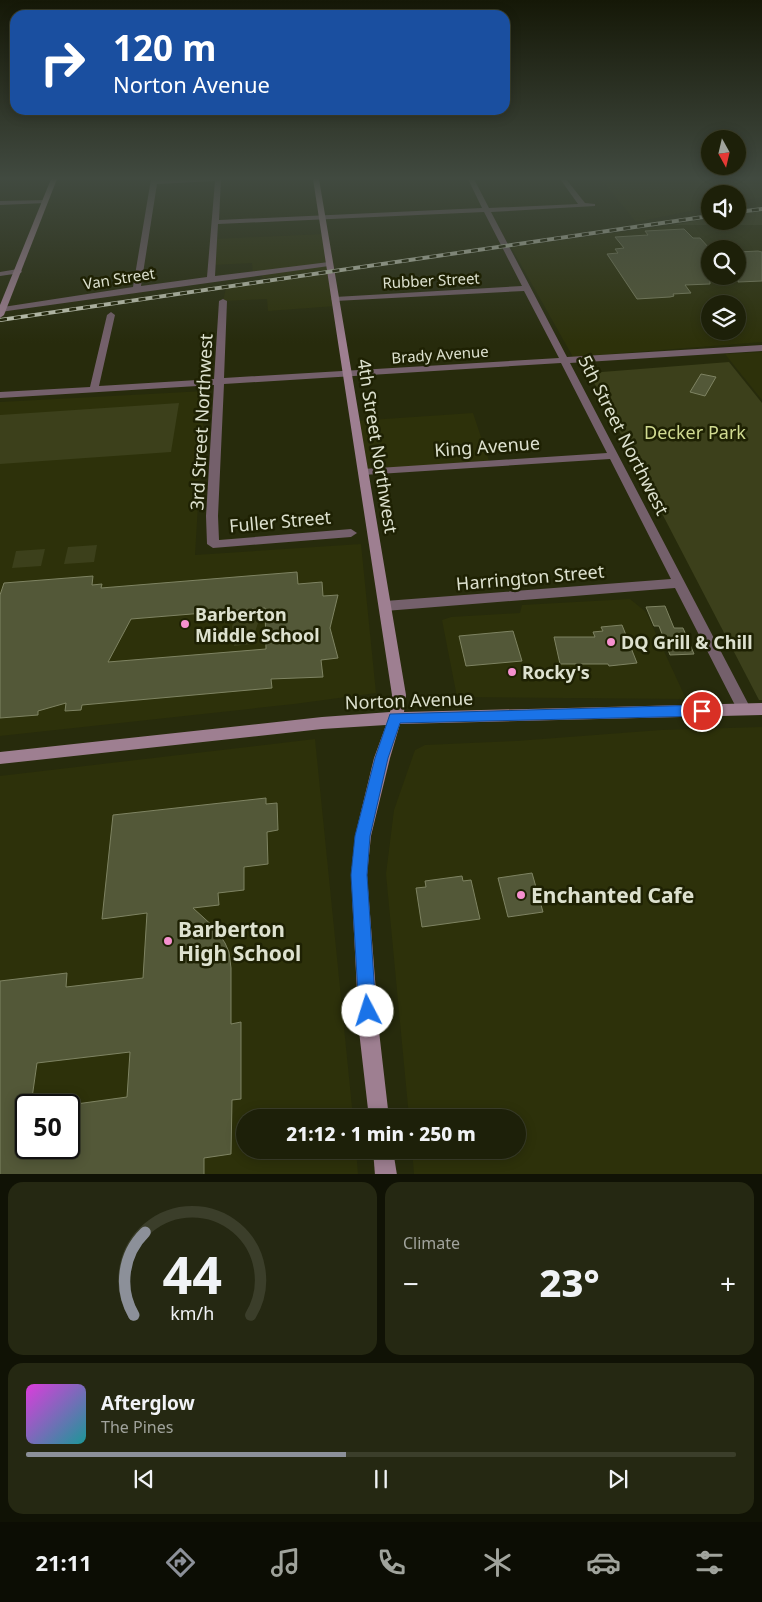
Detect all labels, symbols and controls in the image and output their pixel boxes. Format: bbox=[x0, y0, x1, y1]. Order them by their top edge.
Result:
text: 120 m bbox=[113, 24, 216, 71]
icon: right bbox=[30, 30, 95, 95]
text: Norton Avenue bbox=[113, 69, 270, 99]
north arrow bbox=[701, 130, 746, 175]
map controls bbox=[701, 130, 746, 340]
button: sound bbox=[701, 185, 746, 230]
button: search bbox=[701, 240, 746, 285]
street label: Van Street bbox=[82, 262, 157, 294]
street label: Rubber Street bbox=[382, 267, 481, 293]
button: layers bbox=[701, 295, 746, 340]
street label: 3rd Street Northwest bbox=[184, 332, 218, 511]
street label: Brady Avenue bbox=[391, 341, 489, 367]
street label: 5th Street Northwest bbox=[573, 351, 675, 520]
street label: 4th Street Northwest bbox=[352, 357, 404, 536]
park label: Decker Park bbox=[644, 420, 746, 444]
street label: King Avenue bbox=[433, 430, 541, 462]
street label: Fuller Street bbox=[228, 505, 332, 537]
street label: Harrington Street bbox=[455, 559, 606, 595]
place label: Barberton Middle School bbox=[195, 602, 320, 647]
marker: Barberton Middle School bbox=[179, 618, 191, 630]
place label: DQ Grill & Chill bbox=[621, 630, 753, 654]
marker: DQ Grill & Chill bbox=[605, 636, 617, 648]
place label: Rocky's bbox=[522, 660, 590, 684]
marker: Rocky's bbox=[506, 666, 518, 678]
street label: Norton Avenue bbox=[344, 686, 474, 714]
pin bbox=[681, 690, 723, 732]
icon: arrive bbox=[688, 697, 716, 725]
place label: Enchanted Cafe bbox=[531, 881, 694, 909]
marker: Enchanted Cafe bbox=[515, 889, 527, 901]
place label: Barberton High School bbox=[178, 915, 301, 967]
marker: Barberton High School bbox=[162, 935, 174, 947]
position arrow bbox=[341, 984, 393, 1036]
speed limit sign: 50 bbox=[15, 1094, 80, 1159]
text: 21:12 · 1 min · 250 m bbox=[286, 1121, 476, 1147]
text: Climate bbox=[403, 1232, 460, 1254]
text: 44 bbox=[163, 1238, 222, 1309]
text: 23° bbox=[539, 1256, 600, 1308]
text: − bbox=[403, 1264, 419, 1302]
text: + bbox=[720, 1264, 736, 1302]
text: km/h bbox=[171, 1301, 214, 1325]
text: Afterglow bbox=[101, 1390, 195, 1416]
text: The Pines bbox=[101, 1416, 173, 1438]
icon: previous bbox=[130, 1465, 158, 1493]
icon: pause bbox=[367, 1465, 395, 1493]
icon: next bbox=[604, 1465, 632, 1493]
icon: directions bbox=[163, 1545, 198, 1580]
icon: music bbox=[268, 1545, 303, 1580]
icon: phone bbox=[374, 1545, 409, 1580]
icon: climate bbox=[480, 1545, 515, 1580]
icon: car bbox=[586, 1545, 621, 1580]
icon: filters bbox=[692, 1545, 727, 1580]
text: 21:11 bbox=[35, 1547, 92, 1577]

